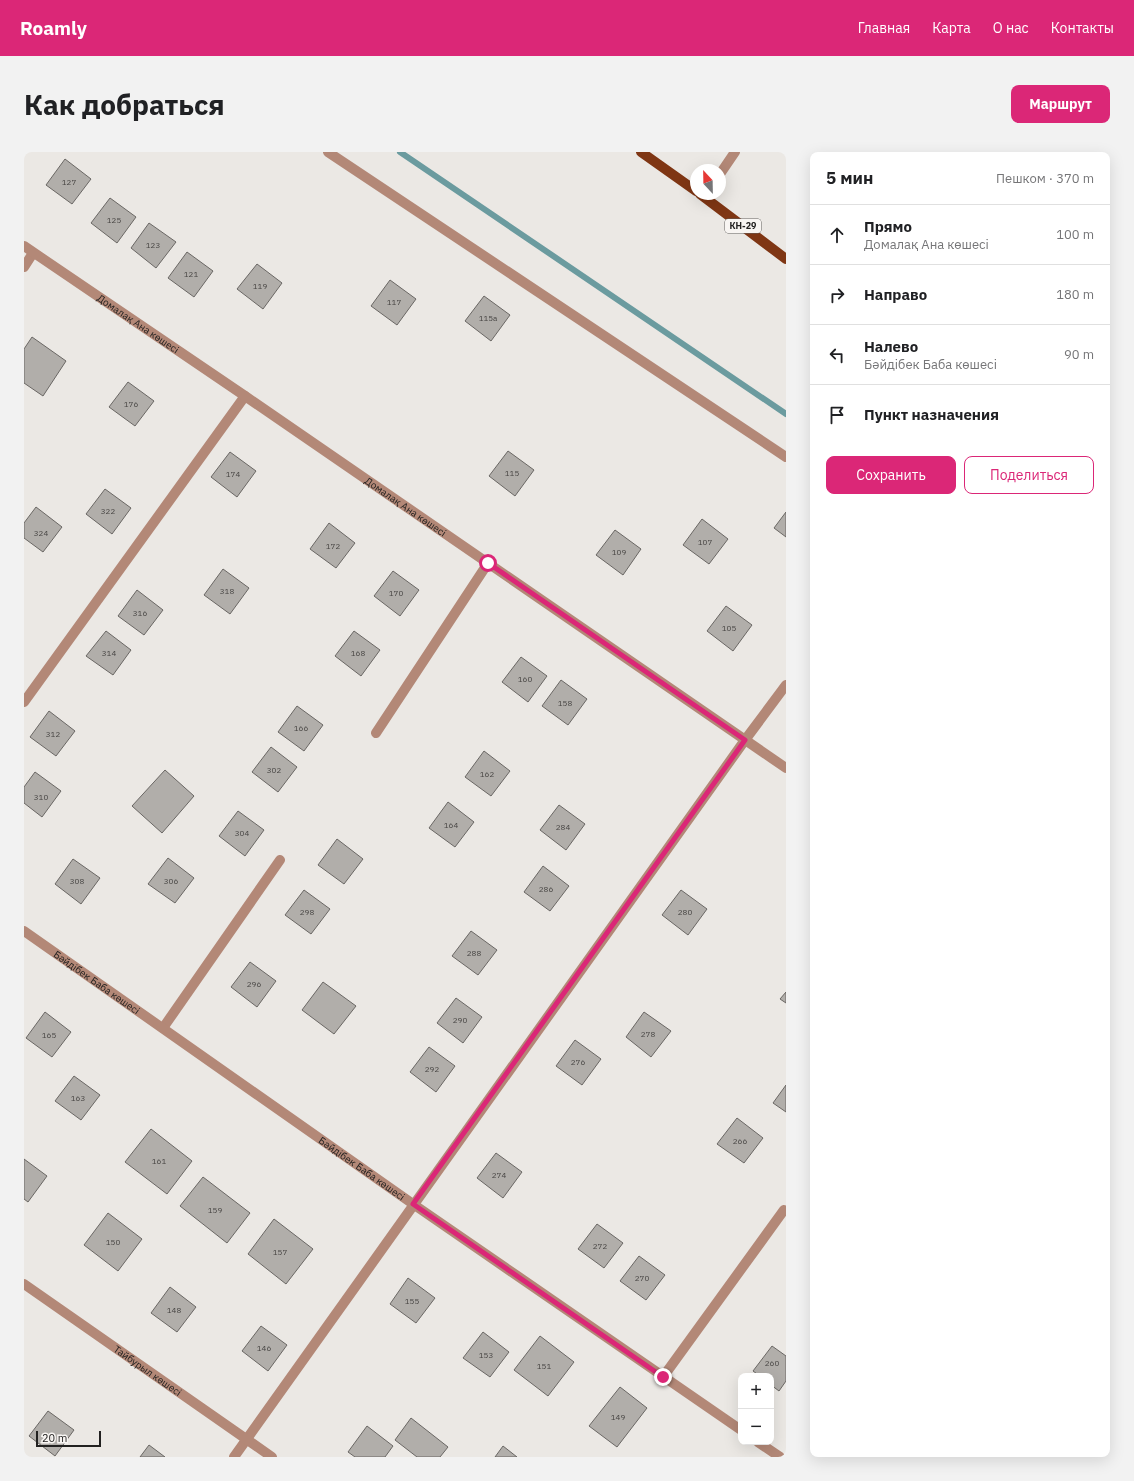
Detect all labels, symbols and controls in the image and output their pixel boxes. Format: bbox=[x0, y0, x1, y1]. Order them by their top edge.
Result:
text: Roamly bbox=[20, 16, 87, 40]
text: Главная bbox=[858, 19, 910, 37]
text: Карта bbox=[932, 19, 971, 37]
text: О нас bbox=[993, 19, 1029, 37]
text: Контакты bbox=[1051, 19, 1114, 37]
button: Маршрут bbox=[1011, 85, 1110, 123]
text: Как добраться bbox=[24, 86, 225, 123]
north arrow bbox=[690, 164, 726, 200]
text: 5 мин bbox=[826, 167, 873, 189]
text: Пешком · 370 m bbox=[996, 170, 1094, 187]
house number: 127 bbox=[62, 177, 76, 187]
house number: 125 bbox=[107, 215, 121, 225]
text: Прямо bbox=[864, 217, 912, 236]
road number: КН-29 bbox=[725, 219, 761, 233]
icon: ahead bbox=[826, 224, 848, 246]
text: 100 m bbox=[1056, 226, 1094, 243]
text: Домалақ Ана көшесі bbox=[864, 236, 989, 253]
house number: 123 bbox=[146, 240, 160, 250]
house number: 121 bbox=[184, 269, 198, 279]
house number: 119 bbox=[253, 281, 267, 291]
icon: right bbox=[826, 284, 848, 306]
text: Направо bbox=[864, 285, 927, 304]
text: 180 m bbox=[1056, 286, 1094, 303]
street label: Домалақ Ана көшесі bbox=[94, 292, 181, 356]
house number: 117 bbox=[387, 297, 401, 307]
house number: 115а bbox=[479, 313, 498, 323]
text: Налево bbox=[864, 337, 918, 356]
icon: left bbox=[826, 344, 848, 366]
text: 90 m bbox=[1064, 346, 1094, 363]
text: Бәйдібек Баба көшесі bbox=[864, 356, 997, 373]
house number: 176 bbox=[124, 399, 138, 409]
icon: arrive bbox=[826, 404, 848, 426]
text: Пункт назначения bbox=[864, 405, 999, 424]
button: Сохранить bbox=[826, 456, 956, 494]
button: Поделиться bbox=[964, 456, 1094, 494]
house number: 115 bbox=[505, 468, 519, 478]
house number: 174 bbox=[226, 469, 240, 479]
street label: Домалақ Ана көшесі bbox=[362, 474, 449, 539]
house number: 322 bbox=[101, 506, 115, 516]
house number: 324 bbox=[34, 528, 48, 538]
house number: 107 bbox=[698, 537, 712, 547]
house number: 172 bbox=[326, 541, 340, 551]
house number: 109 bbox=[612, 547, 626, 557]
route start bbox=[479, 554, 497, 572]
house number: 318 bbox=[220, 586, 234, 596]
house number: 170 bbox=[389, 588, 403, 598]
house number: 316 bbox=[133, 608, 147, 618]
house number: 105 bbox=[722, 623, 736, 633]
house number: 314 bbox=[102, 648, 116, 658]
house number: 168 bbox=[351, 648, 365, 658]
house number: 160 bbox=[518, 674, 532, 684]
house number: 158 bbox=[558, 698, 572, 708]
house number: 166 bbox=[294, 723, 308, 733]
house number: 312 bbox=[46, 729, 60, 739]
house number: 302 bbox=[267, 765, 281, 775]
house number: 162 bbox=[480, 769, 494, 779]
house number: 310 bbox=[34, 792, 48, 802]
house number: 164 bbox=[444, 820, 458, 830]
house number: 284 bbox=[556, 822, 570, 832]
house number: 304 bbox=[235, 828, 249, 838]
house number: 308 bbox=[70, 876, 84, 886]
house number: 306 bbox=[164, 876, 178, 886]
house number: 286 bbox=[539, 884, 553, 894]
house number: 298 bbox=[300, 907, 314, 917]
house number: 280 bbox=[678, 907, 692, 917]
street label: Бәйдібек Баба көшесі bbox=[51, 948, 142, 1017]
house number: 288 bbox=[467, 948, 481, 958]
house number: 296 bbox=[247, 979, 261, 989]
house number: 290 bbox=[453, 1015, 467, 1025]
house number: 278 bbox=[641, 1029, 655, 1039]
house number: 165 bbox=[42, 1030, 56, 1040]
house number: 276 bbox=[571, 1057, 585, 1067]
house number: 292 bbox=[425, 1064, 439, 1074]
house number: 163 bbox=[71, 1093, 85, 1103]
street label: Бәйдібек Баба көшесі bbox=[316, 1134, 407, 1203]
house number: 266 bbox=[733, 1136, 747, 1146]
house number: 161 bbox=[152, 1156, 166, 1166]
house number: 274 bbox=[492, 1170, 506, 1180]
house number: 159 bbox=[208, 1205, 222, 1215]
house number: 150 bbox=[106, 1237, 120, 1247]
house number: 272 bbox=[593, 1241, 607, 1251]
house number: 157 bbox=[273, 1247, 287, 1257]
house number: 270 bbox=[635, 1273, 649, 1283]
house number: 155 bbox=[405, 1296, 419, 1306]
house number: 148 bbox=[167, 1305, 181, 1315]
street label: Тайбурыл көшесі bbox=[111, 1343, 184, 1399]
house number: 146 bbox=[257, 1343, 271, 1353]
house number: 153 bbox=[479, 1350, 493, 1360]
house number: 260 bbox=[765, 1358, 779, 1368]
house number: 151 bbox=[537, 1361, 551, 1371]
route end bbox=[654, 1368, 672, 1386]
map controls bbox=[738, 1373, 774, 1445]
button: + bbox=[738, 1373, 774, 1409]
button: − bbox=[738, 1409, 774, 1445]
house number: 149 bbox=[611, 1412, 625, 1422]
scale bar bbox=[36, 1429, 101, 1448]
text: 20 m bbox=[42, 1431, 67, 1445]

